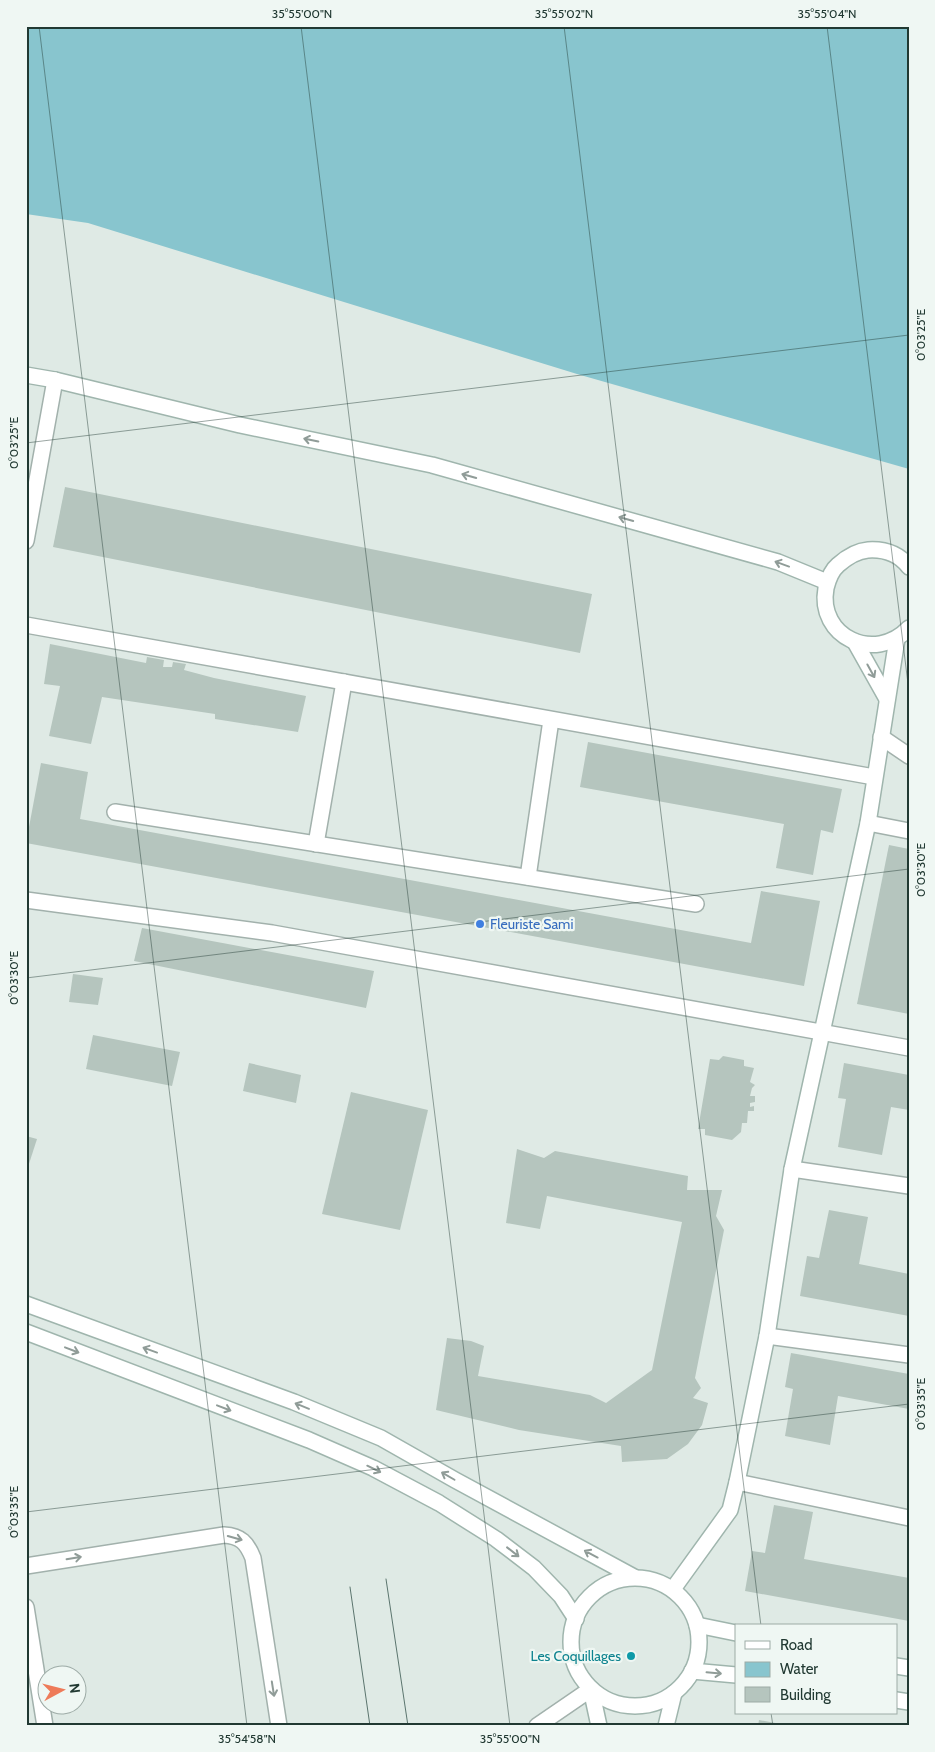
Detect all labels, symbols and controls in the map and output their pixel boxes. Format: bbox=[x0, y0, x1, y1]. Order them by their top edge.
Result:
text: 35°55'00"N bbox=[272, 6, 332, 21]
text: 35°55'02"N bbox=[535, 6, 593, 21]
text: 35°55'04"N bbox=[797, 6, 857, 21]
text: 0°03'25"E bbox=[913, 309, 928, 361]
text: 0°03'25"E bbox=[6, 417, 21, 469]
one-way arrow bbox=[303, 434, 319, 444]
one-way arrow bbox=[462, 470, 478, 480]
one-way arrow bbox=[618, 514, 634, 524]
one-way arrow bbox=[775, 559, 790, 568]
one-way arrow bbox=[866, 663, 876, 678]
text: 0°03'30"E bbox=[913, 843, 928, 897]
place label: Fleuriste Sami bbox=[490, 915, 573, 933]
marker: Fleuriste Sami bbox=[474, 918, 486, 930]
text: 0°03'30"E bbox=[6, 951, 21, 1005]
one-way arrow bbox=[143, 1345, 158, 1354]
one-way arrow bbox=[64, 1346, 79, 1355]
text: 0°03'35"E bbox=[913, 1378, 928, 1430]
one-way arrow bbox=[295, 1400, 310, 1410]
one-way arrow bbox=[215, 1404, 231, 1413]
one-way arrow bbox=[366, 1465, 381, 1474]
one-way arrow bbox=[442, 1471, 456, 1481]
text: 0°03'35"E bbox=[6, 1486, 21, 1538]
one-way arrow bbox=[226, 1533, 242, 1543]
one-way arrow bbox=[506, 1547, 519, 1558]
one-way arrow bbox=[584, 1549, 599, 1558]
one-way arrow bbox=[66, 1553, 82, 1563]
legend bbox=[735, 1624, 898, 1714]
text: Road bbox=[780, 1636, 813, 1654]
place label: Les Coquillages bbox=[531, 1647, 621, 1665]
marker: Les Coquillages bbox=[625, 1650, 637, 1662]
text: Water bbox=[780, 1660, 818, 1678]
north arrow bbox=[38, 1664, 88, 1714]
one-way arrow bbox=[706, 1668, 722, 1677]
one-way arrow bbox=[268, 1681, 278, 1697]
text: N bbox=[65, 1682, 84, 1694]
text: Building bbox=[780, 1686, 831, 1704]
text: 35°54'58"N bbox=[218, 1731, 276, 1746]
text: 35°55'00"N bbox=[480, 1731, 540, 1746]

